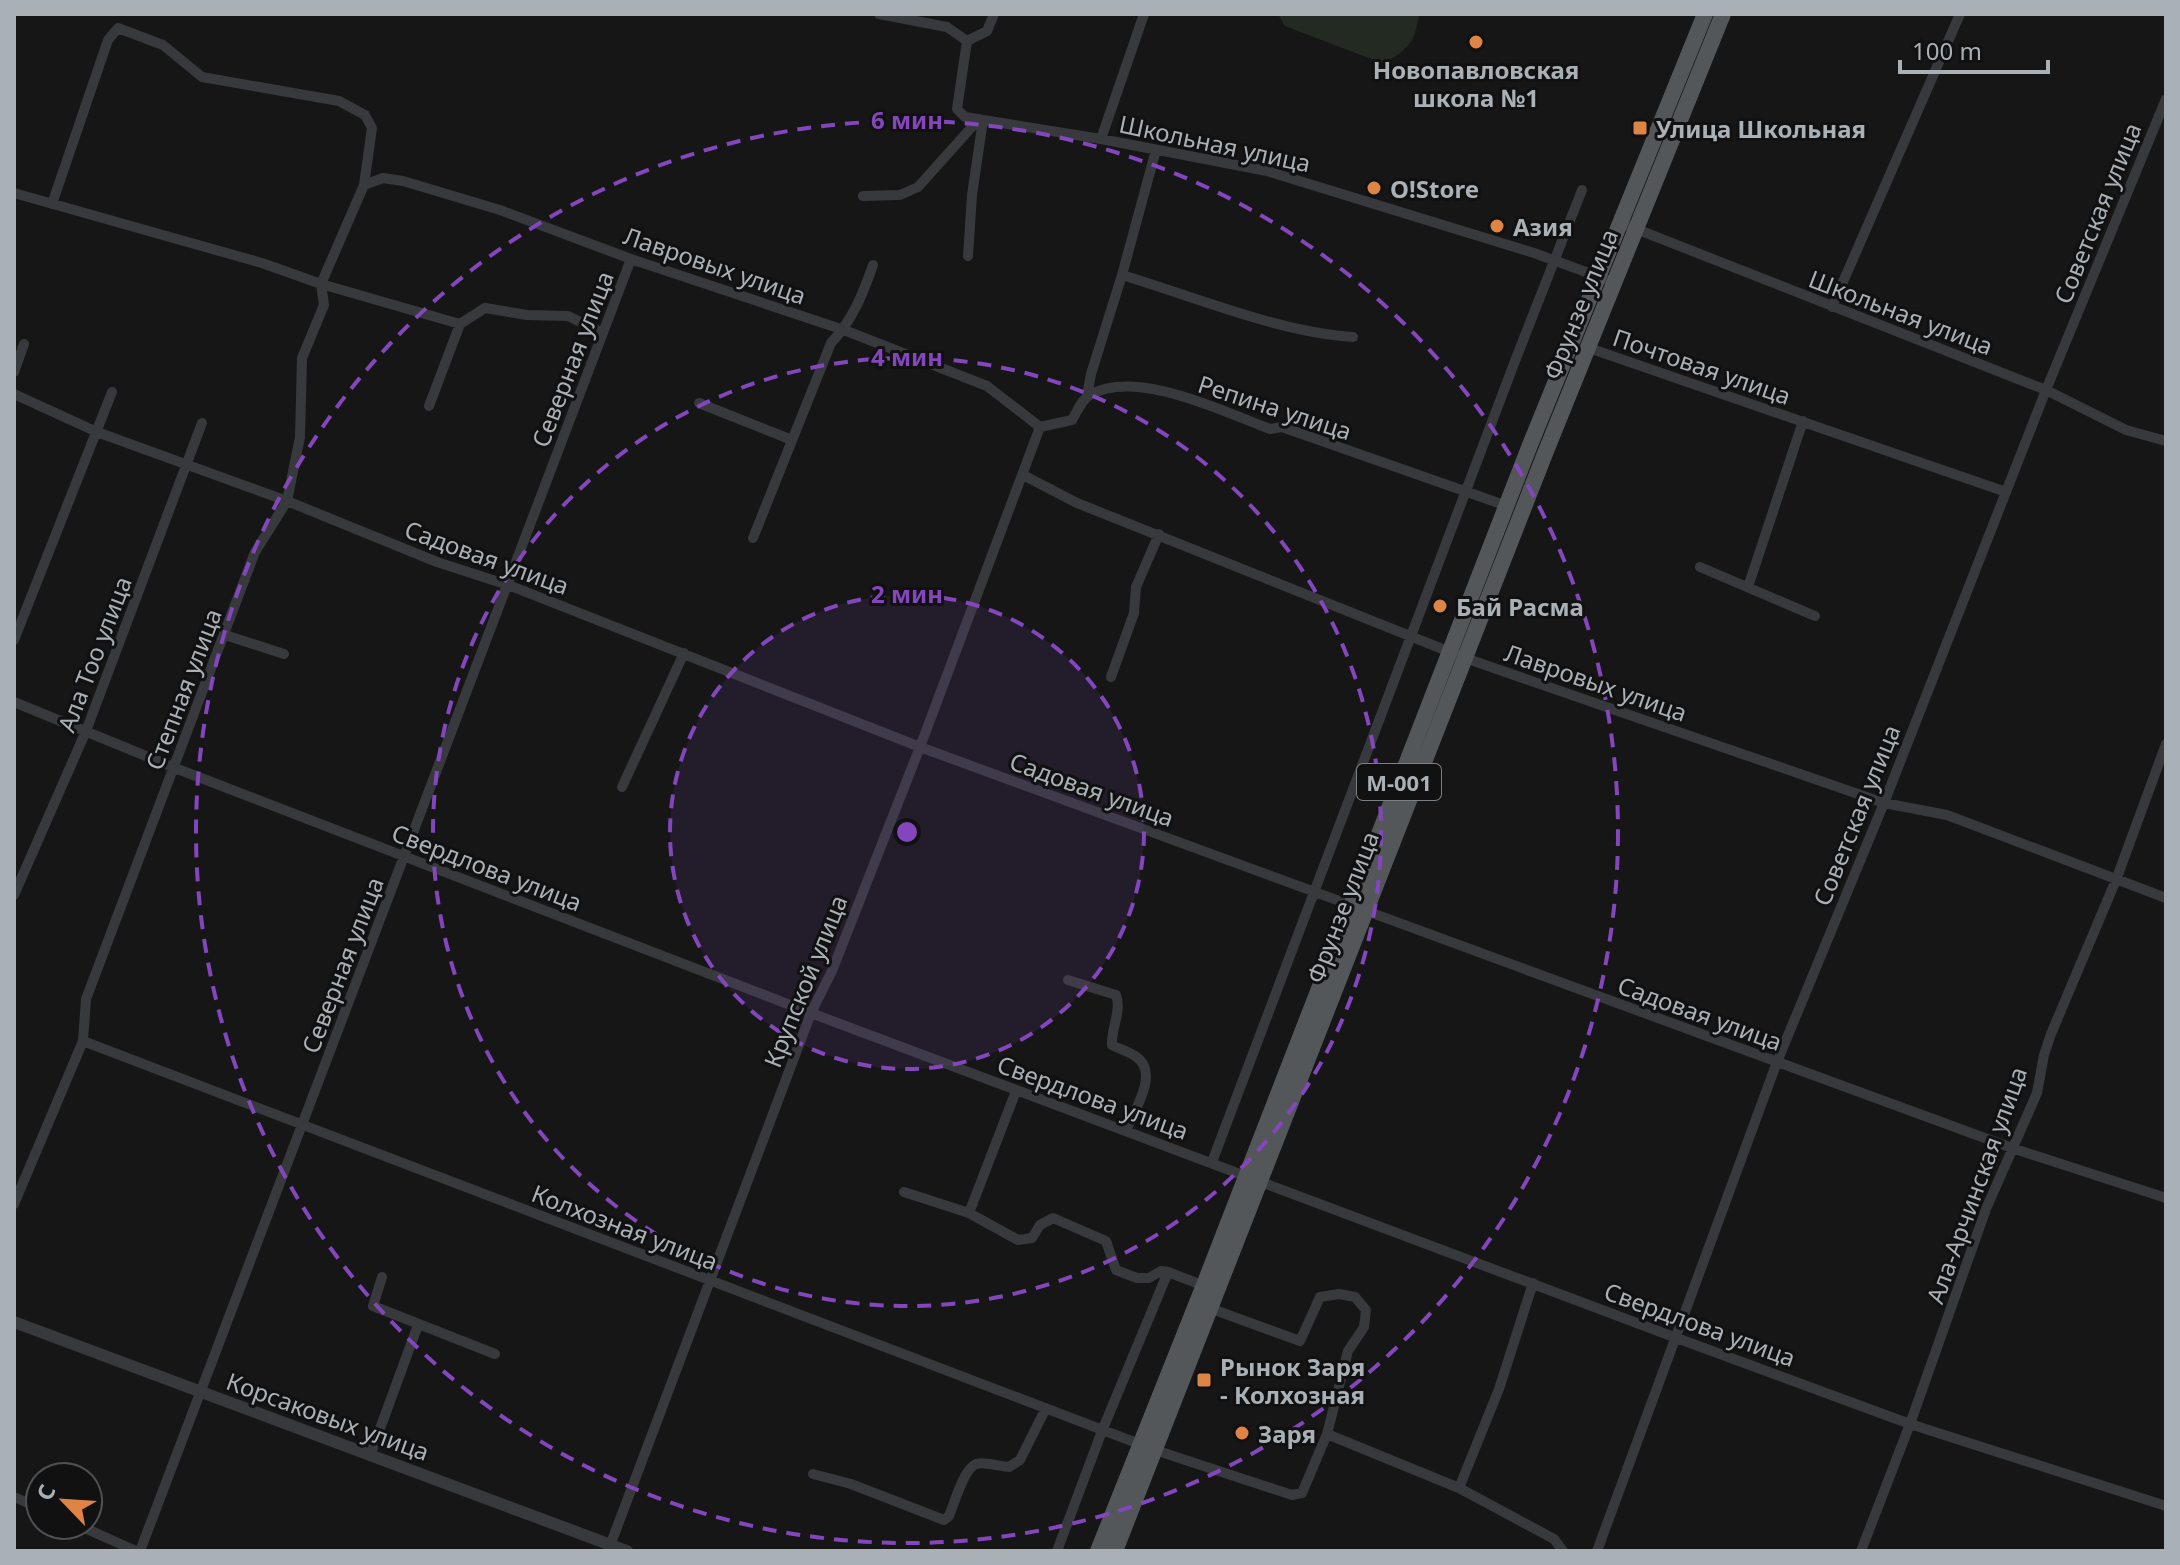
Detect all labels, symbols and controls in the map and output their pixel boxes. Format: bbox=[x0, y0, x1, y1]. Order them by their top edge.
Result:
scale bar bbox=[1900, 24, 2048, 74]
marker: Новопавловская школа №1 bbox=[1467, 33, 1485, 51]
text: 100 m bbox=[1912, 34, 1982, 67]
place label: Новопавловская школа №1 bbox=[1373, 53, 1579, 114]
text: 6 мин bbox=[871, 103, 943, 136]
street label: Школьная улица bbox=[1116, 107, 1314, 179]
place label: Улица Школьная bbox=[1656, 112, 1866, 145]
street label: Советская улица bbox=[2046, 118, 2148, 308]
marker: Улица Школьная bbox=[1631, 119, 1649, 137]
place label: O!Store bbox=[1390, 172, 1479, 205]
marker: O!Store bbox=[1365, 179, 1383, 197]
place label: Азия bbox=[1513, 210, 1573, 243]
marker: Азия bbox=[1488, 217, 1506, 235]
street label: Лавровых улица bbox=[619, 218, 811, 312]
street label: Фрунзе улица bbox=[1535, 224, 1625, 384]
street label: Школьная улица bbox=[1804, 262, 1998, 362]
street label: Северная улица bbox=[523, 266, 621, 452]
street label: Почтовая улица bbox=[1609, 320, 1795, 412]
text: 4 мин bbox=[871, 340, 943, 373]
street label: Репина улица bbox=[1194, 367, 1356, 447]
street label: Садовая улица bbox=[400, 512, 574, 602]
street label: Ала Тоо улица bbox=[49, 571, 139, 737]
text: 2 мин bbox=[871, 577, 943, 610]
place label: Бай Расма bbox=[1456, 590, 1584, 623]
marker: Бай Расма bbox=[1431, 597, 1449, 615]
street label: Степная улица bbox=[137, 604, 229, 774]
street label: Лавровых улица bbox=[1500, 635, 1692, 729]
street label: Советская улица bbox=[1805, 720, 1907, 910]
street label: Садовая улица bbox=[1005, 744, 1179, 834]
road number: M-001 bbox=[1357, 764, 1441, 800]
street label: Свердлова улица bbox=[387, 816, 587, 918]
centre of rings bbox=[893, 818, 921, 846]
street label: Фрунзе улица bbox=[1298, 827, 1386, 987]
street label: Северная улица bbox=[293, 872, 391, 1058]
street label: Крупской улица bbox=[755, 890, 855, 1072]
street label: Садовая улица bbox=[1613, 968, 1787, 1058]
street label: Свердлова улица bbox=[993, 1047, 1193, 1147]
street label: Ала-Арчинская улица bbox=[1918, 1062, 2034, 1308]
street label: Колхозная улица bbox=[527, 1176, 723, 1278]
street label: Свердлова улица bbox=[1600, 1274, 1800, 1374]
place label: Рынок Заря - Колхозная bbox=[1220, 1350, 1365, 1411]
street label: Корсаковых улица bbox=[222, 1364, 434, 1468]
marker: Рынок Заря - Колхозная bbox=[1195, 1371, 1213, 1389]
place label: Заря bbox=[1258, 1417, 1316, 1450]
marker: Заря bbox=[1233, 1424, 1251, 1442]
north arrow bbox=[24, 1461, 104, 1541]
text: С bbox=[28, 1479, 62, 1505]

